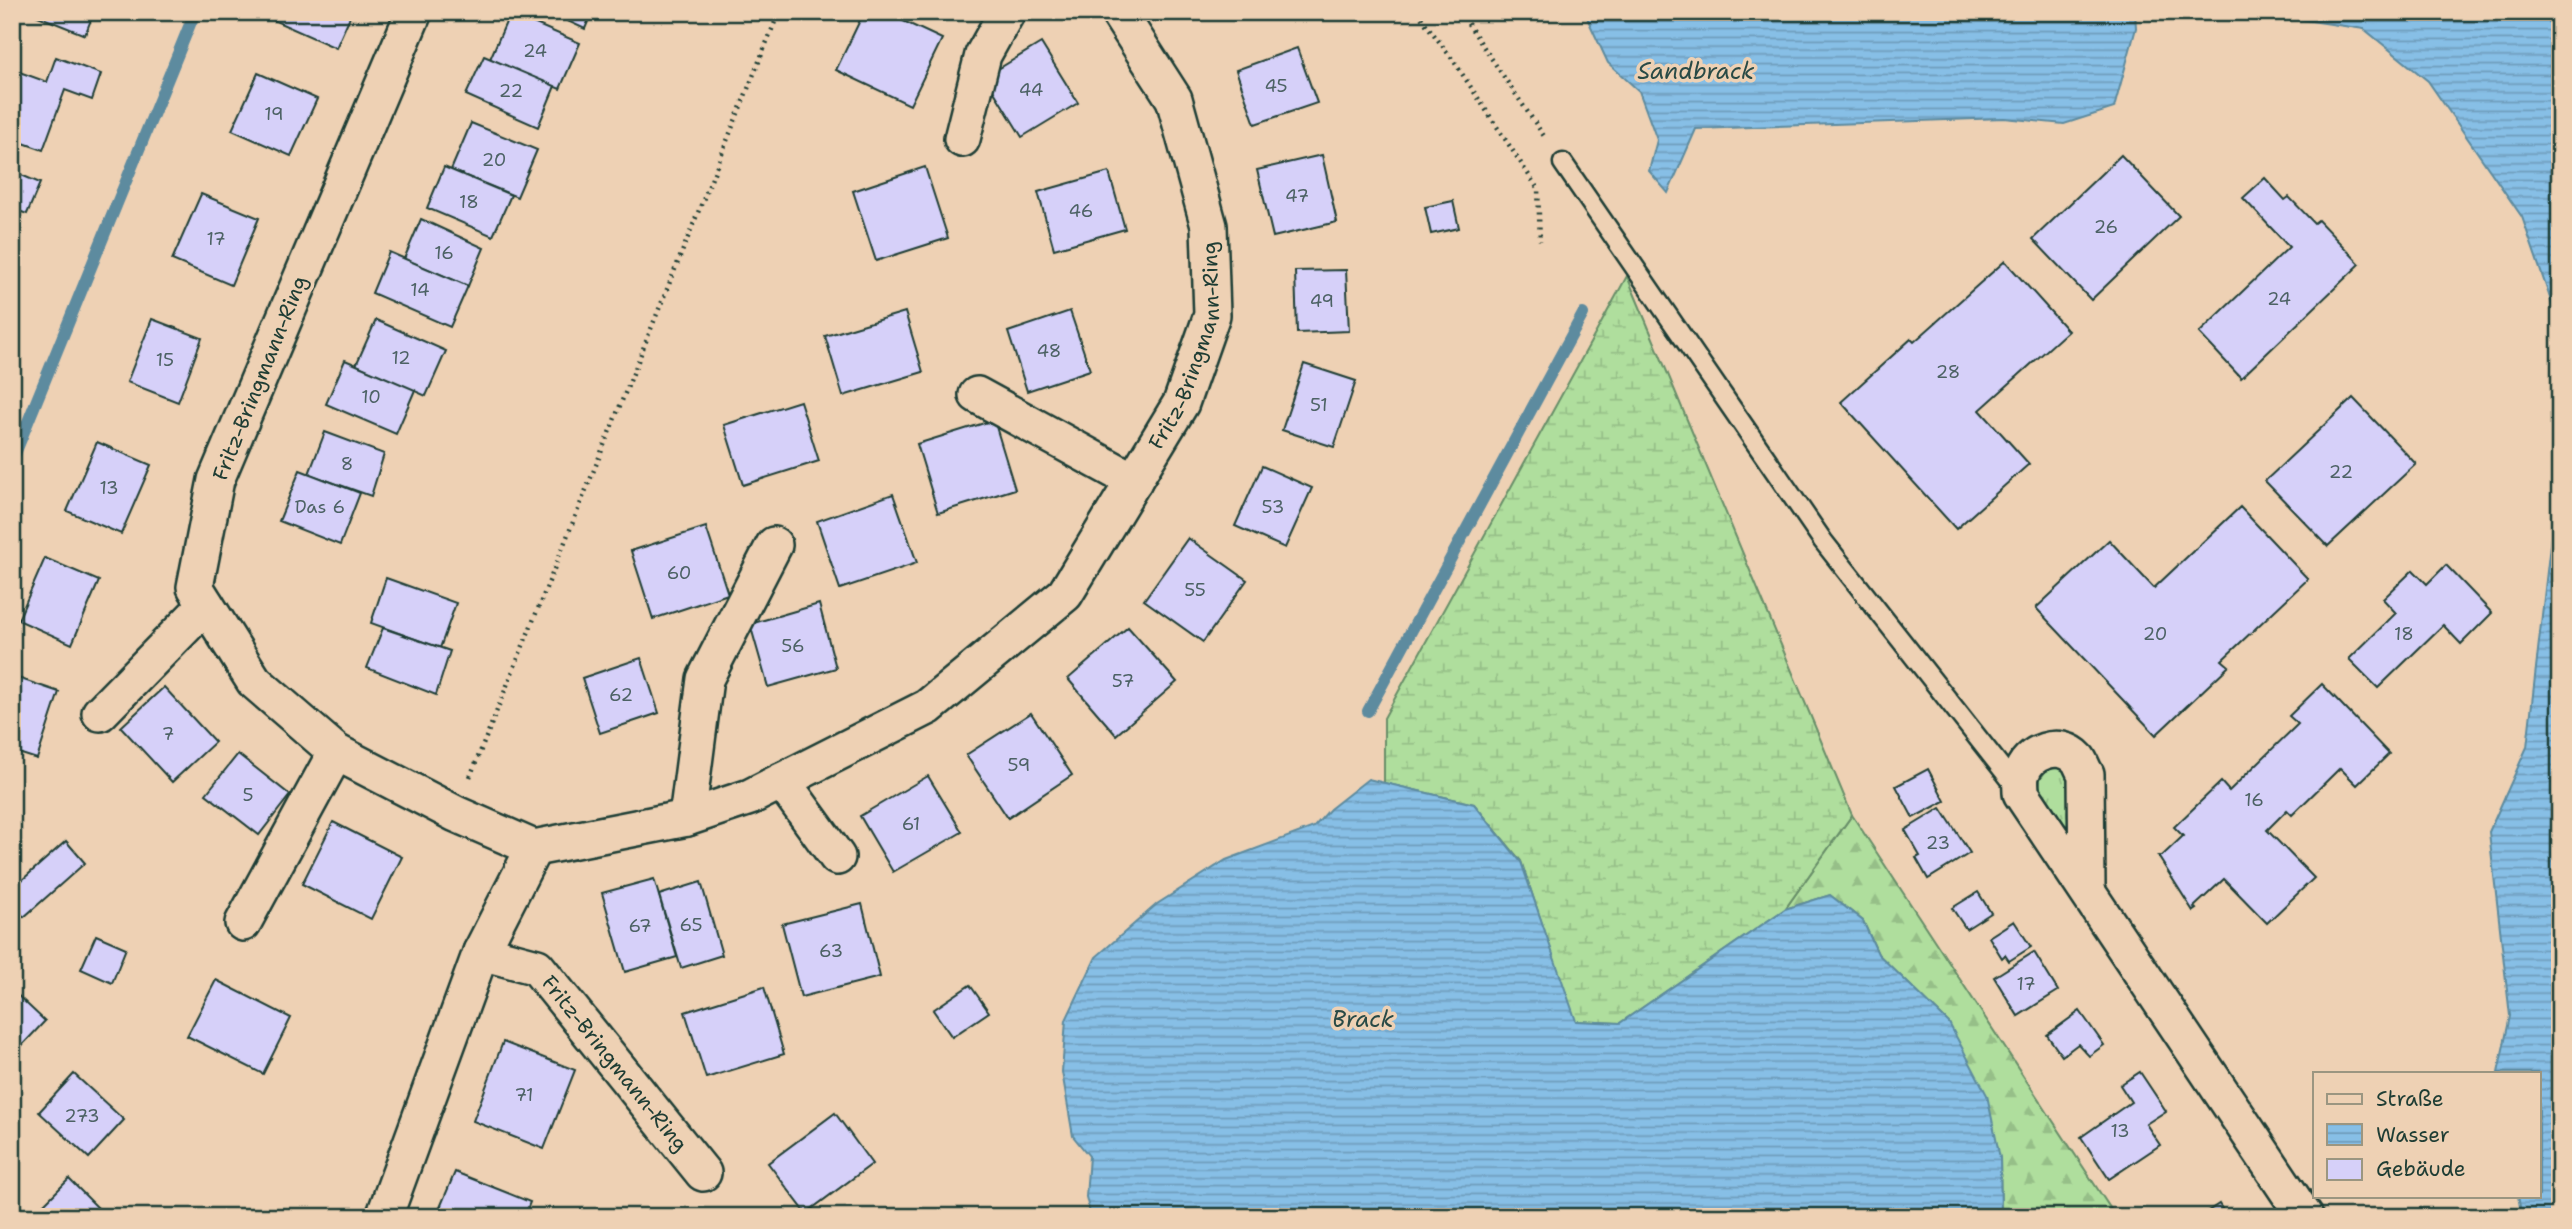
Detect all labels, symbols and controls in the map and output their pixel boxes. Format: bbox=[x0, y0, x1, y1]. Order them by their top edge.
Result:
house number: 24 bbox=[523, 39, 547, 63]
water label: Sandbrack bbox=[1637, 56, 1755, 86]
house number: 45 bbox=[1264, 74, 1288, 98]
house number: 44 bbox=[1019, 78, 1043, 102]
house number: 22 bbox=[499, 79, 523, 103]
house number: 19 bbox=[264, 102, 284, 126]
house number: 20 bbox=[482, 148, 506, 172]
house number: 47 bbox=[1285, 184, 1309, 208]
house number: 18 bbox=[459, 190, 479, 214]
house number: 46 bbox=[1069, 199, 1093, 223]
house number: 26 bbox=[2094, 215, 2118, 239]
house number: 17 bbox=[206, 227, 226, 251]
house number: 16 bbox=[434, 241, 454, 265]
street label: Fritz-Bringmann-Ring bbox=[1142, 241, 1226, 455]
street label: Fritz-Bringmann-Ring bbox=[206, 271, 314, 485]
house number: 14 bbox=[410, 278, 430, 302]
house number: 24 bbox=[2267, 287, 2291, 311]
house number: 49 bbox=[1310, 289, 1334, 313]
house number: 48 bbox=[1037, 339, 1061, 363]
house number: 12 bbox=[391, 346, 411, 370]
house number: 15 bbox=[156, 348, 174, 372]
house number: 28 bbox=[1936, 360, 1960, 384]
house number: 10 bbox=[361, 385, 381, 409]
house number: 51 bbox=[1310, 393, 1328, 417]
house number: 8 bbox=[341, 452, 353, 476]
house number: 22 bbox=[2329, 460, 2353, 484]
house number: 13 bbox=[99, 476, 119, 500]
house number: Das 6 bbox=[295, 495, 345, 519]
house number: 53 bbox=[1262, 495, 1284, 519]
house number: 60 bbox=[667, 561, 691, 585]
house number: 55 bbox=[1184, 578, 1206, 602]
house number: 20 bbox=[2143, 622, 2167, 646]
house number: 18 bbox=[2394, 622, 2414, 646]
house number: 56 bbox=[781, 634, 805, 658]
house number: 57 bbox=[1112, 669, 1134, 693]
house number: 62 bbox=[609, 683, 633, 707]
house number: 7 bbox=[162, 722, 174, 746]
house number: 59 bbox=[1008, 753, 1030, 777]
house number: 5 bbox=[242, 783, 254, 807]
house number: 16 bbox=[2244, 788, 2264, 812]
house number: 61 bbox=[902, 812, 920, 836]
house number: 23 bbox=[1926, 831, 1950, 855]
house number: 65 bbox=[680, 913, 702, 937]
house number: 67 bbox=[628, 914, 652, 938]
house number: 63 bbox=[819, 939, 843, 963]
street label: Fritz-Bringmann-Ring bbox=[535, 970, 694, 1157]
house number: 17 bbox=[2016, 972, 2036, 996]
water label: Brack bbox=[1332, 1004, 1394, 1034]
legend bbox=[2313, 1072, 2540, 1198]
house number: 71 bbox=[514, 1083, 534, 1107]
text: Straße bbox=[2376, 1085, 2444, 1113]
house number: 273 bbox=[64, 1104, 100, 1128]
house number: 13 bbox=[2110, 1119, 2130, 1143]
text: Wasser bbox=[2376, 1121, 2450, 1149]
text: Gebäude bbox=[2376, 1155, 2466, 1183]

